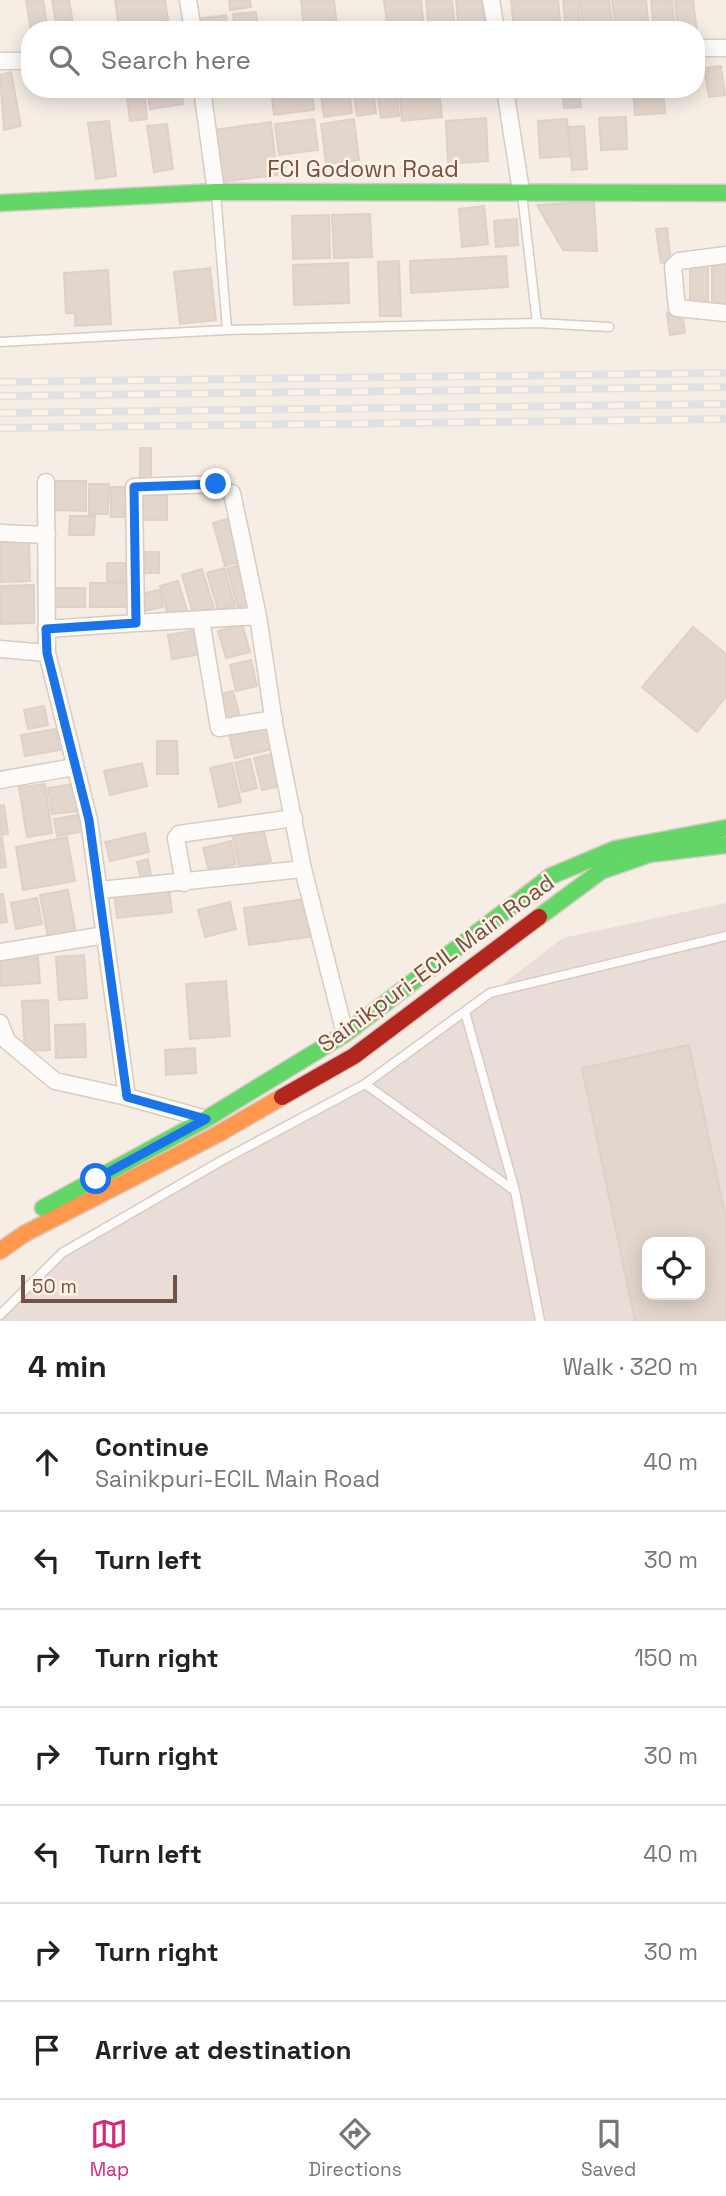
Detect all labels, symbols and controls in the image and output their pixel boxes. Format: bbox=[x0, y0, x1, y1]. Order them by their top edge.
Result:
search box bbox=[21, 21, 705, 98]
icon: search bbox=[45, 41, 83, 79]
text: Search here bbox=[101, 43, 251, 77]
street label: FCI Godown Road bbox=[267, 154, 459, 184]
route end bbox=[200, 468, 231, 499]
street label: Sainikpuri-ECIL Main Road bbox=[312, 867, 560, 1059]
route start bbox=[80, 1163, 111, 1194]
map controls bbox=[642, 1237, 705, 1300]
button: locate bbox=[642, 1237, 705, 1300]
scale bar bbox=[21, 1272, 177, 1304]
text: 50 m bbox=[32, 1274, 77, 1299]
text: 4 min bbox=[28, 1347, 107, 1386]
text: Walk · 320 m bbox=[563, 1352, 698, 1382]
text: Continue bbox=[95, 1430, 209, 1464]
icon: ahead bbox=[28, 1443, 66, 1481]
text: 40 m bbox=[643, 1447, 698, 1477]
text: Sainikpuri-ECIL Main Road bbox=[95, 1464, 380, 1494]
icon: left bbox=[28, 1541, 66, 1579]
text: Turn left bbox=[95, 1543, 202, 1577]
text: 30 m bbox=[644, 1545, 698, 1575]
icon: right bbox=[28, 1639, 66, 1677]
text: Turn right bbox=[95, 1641, 219, 1675]
text: 150 m bbox=[634, 1643, 698, 1673]
icon: right bbox=[28, 1737, 66, 1775]
text: Turn right bbox=[95, 1739, 219, 1773]
text: 30 m bbox=[644, 1741, 698, 1771]
icon: left bbox=[28, 1835, 66, 1873]
text: Turn left bbox=[95, 1837, 202, 1871]
text: 40 m bbox=[643, 1839, 698, 1869]
icon: right bbox=[28, 1933, 66, 1971]
text: Turn right bbox=[95, 1935, 219, 1969]
text: 30 m bbox=[644, 1937, 698, 1967]
icon: arrive bbox=[28, 2031, 66, 2069]
text: Arrive at destination bbox=[95, 2033, 352, 2067]
tab: Map bbox=[90, 2115, 129, 2182]
tab: Directions bbox=[309, 2115, 402, 2182]
tab: Saved bbox=[581, 2115, 636, 2182]

